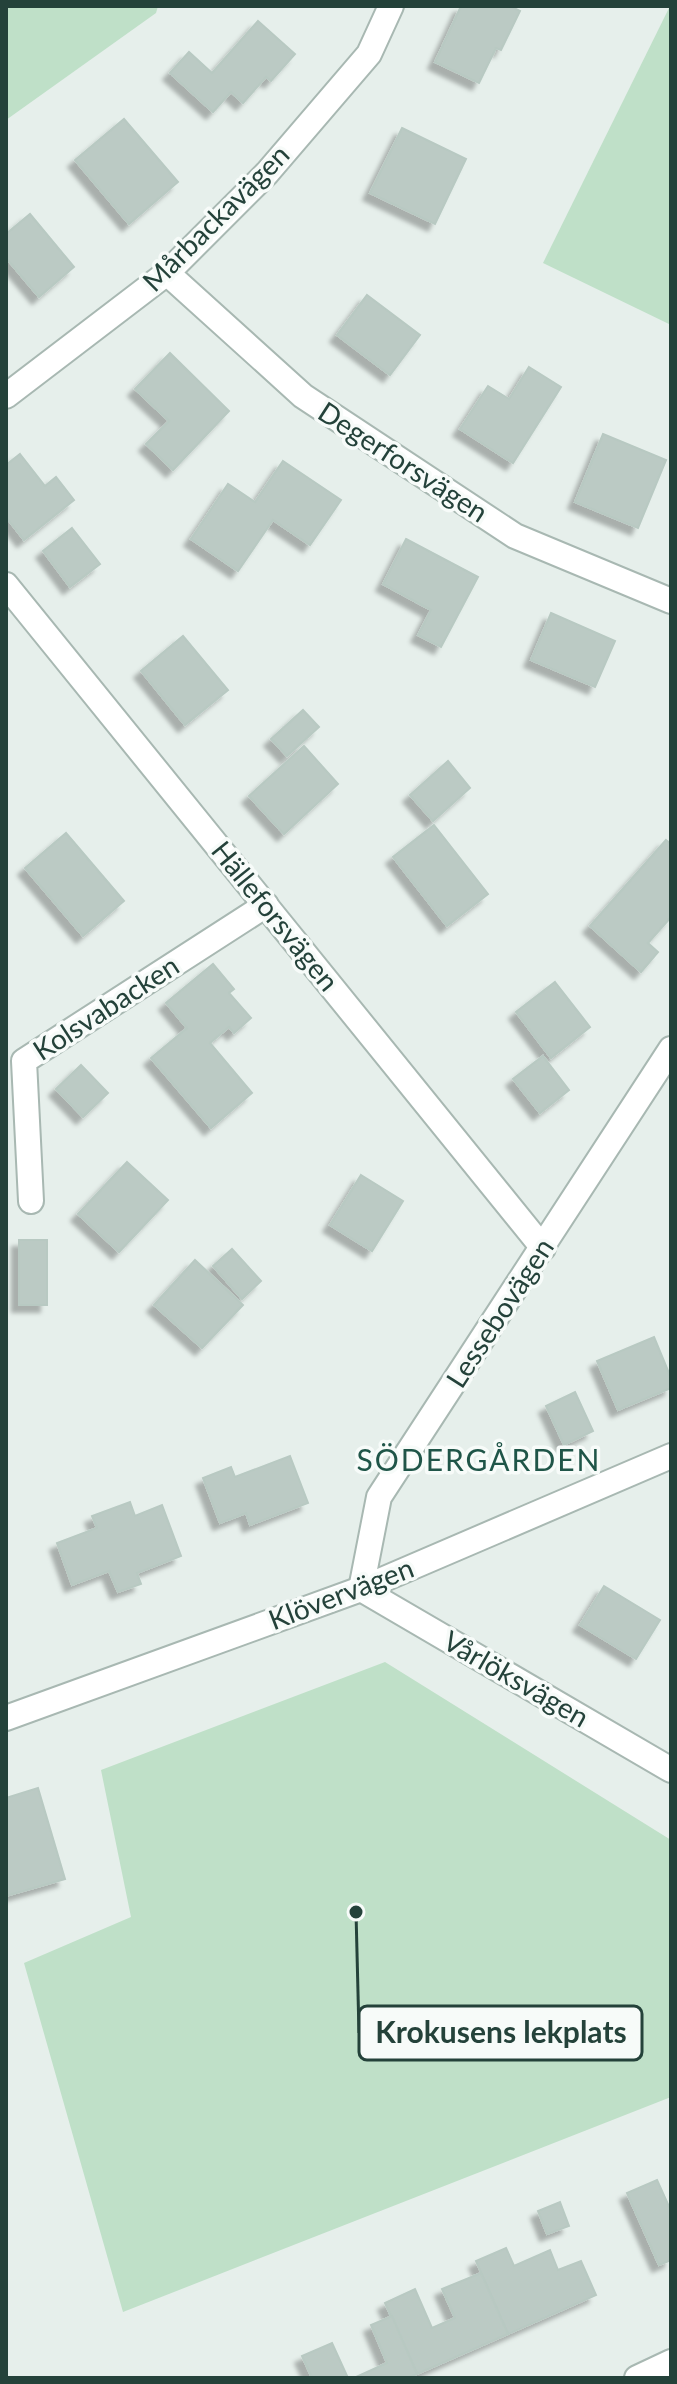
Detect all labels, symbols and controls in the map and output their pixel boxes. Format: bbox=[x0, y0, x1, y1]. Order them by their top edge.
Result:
street label: Mårbackavägen bbox=[135, 137, 296, 298]
street label: Degerforsvägen bbox=[312, 394, 495, 529]
street label: Hälleforsvägen bbox=[205, 834, 347, 997]
street label: Kolsvabacken bbox=[26, 947, 185, 1067]
street label: Lessebovägen bbox=[438, 1231, 560, 1393]
district label: SÖDERGÅRDEN bbox=[357, 1441, 601, 1477]
street label: Klövervägen bbox=[263, 1550, 418, 1636]
street label: Vårlöksvägen bbox=[438, 1623, 595, 1733]
callout: Krokusens lekplats bbox=[359, 2006, 642, 2060]
text: Krokusens lekplats bbox=[375, 2013, 627, 2049]

